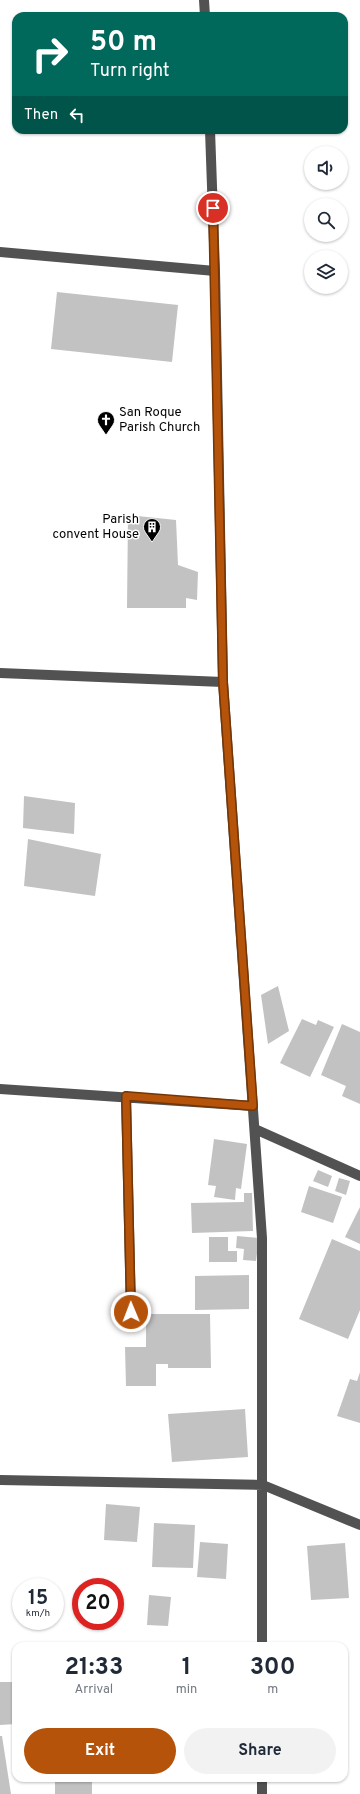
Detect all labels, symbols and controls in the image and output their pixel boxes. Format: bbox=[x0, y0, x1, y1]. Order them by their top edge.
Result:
text: 50 m bbox=[90, 25, 157, 61]
icon: right bbox=[24, 28, 76, 80]
text: Turn right bbox=[90, 60, 170, 83]
icon: left bbox=[66, 104, 88, 126]
text: Then bbox=[24, 106, 58, 125]
map controls bbox=[304, 146, 348, 294]
button: sound bbox=[304, 146, 348, 190]
pin bbox=[196, 191, 230, 225]
icon: arrive bbox=[202, 197, 224, 219]
button: search bbox=[304, 198, 348, 242]
button: layers bbox=[304, 250, 348, 294]
place label: San Roque Parish Church bbox=[119, 405, 200, 436]
church icon: San Roque Parish Church bbox=[96, 410, 116, 435]
place label: Parish convent House bbox=[52, 512, 139, 543]
building icon: Parish convent House bbox=[142, 517, 162, 542]
position arrow bbox=[110, 1291, 152, 1333]
speed limit sign: 20 bbox=[72, 1578, 124, 1630]
text: 15 bbox=[28, 1586, 48, 1612]
text: km/h bbox=[26, 1607, 50, 1620]
text: 21:33 bbox=[64, 1653, 123, 1683]
text: 1 bbox=[182, 1653, 191, 1683]
text: 300 bbox=[250, 1653, 296, 1683]
text: Arrival bbox=[75, 1682, 113, 1698]
text: min bbox=[176, 1682, 197, 1698]
text: m bbox=[267, 1682, 278, 1698]
button: Exit bbox=[24, 1728, 176, 1774]
button: Share bbox=[184, 1728, 336, 1774]

